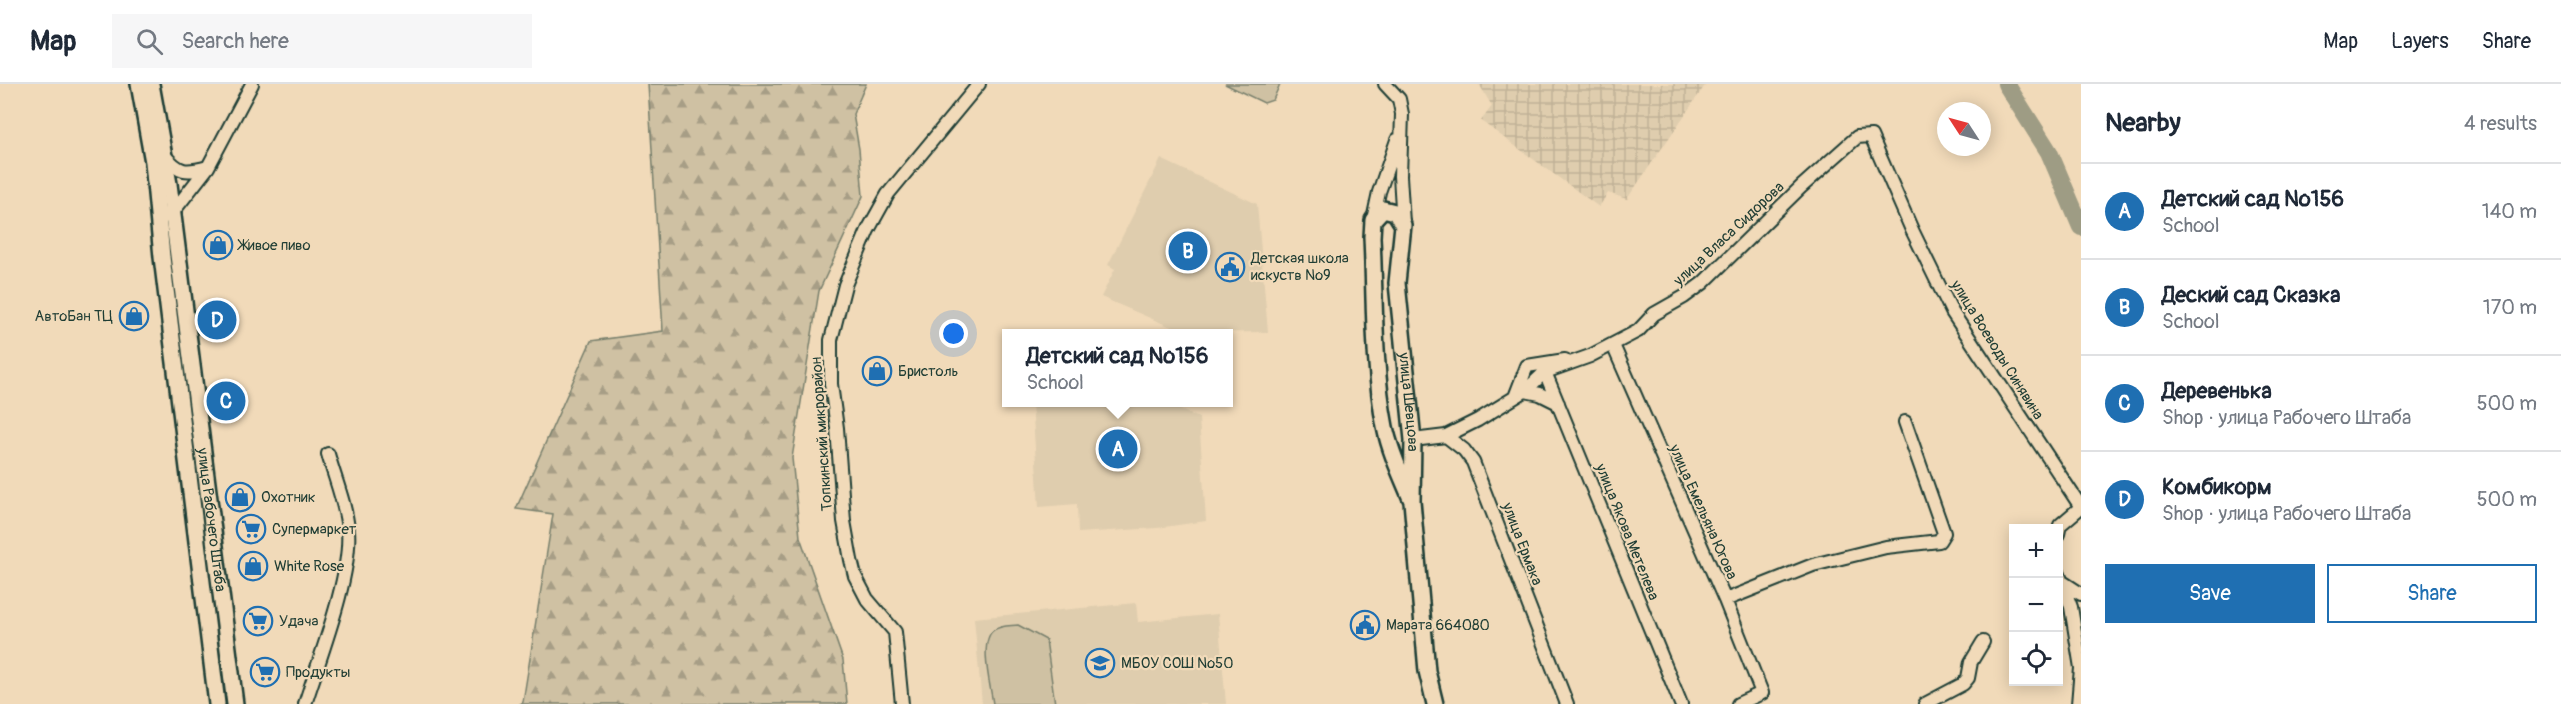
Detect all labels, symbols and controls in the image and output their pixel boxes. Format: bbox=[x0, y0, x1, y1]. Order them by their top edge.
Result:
search box bbox=[112, 14, 532, 68]
text: Map bbox=[30, 24, 76, 59]
icon: search bbox=[133, 25, 166, 58]
text: Search here bbox=[181, 27, 289, 55]
text: Map bbox=[2323, 28, 2358, 55]
text: Layers bbox=[2391, 28, 2449, 55]
text: Share bbox=[2482, 28, 2531, 55]
north arrow bbox=[1937, 102, 1991, 156]
text: Nearby bbox=[2105, 107, 2181, 139]
text: 4 results bbox=[2464, 111, 2537, 136]
street label: улица Власа Сидорова bbox=[1669, 178, 1788, 291]
text: Детский сад №156 bbox=[2162, 185, 2344, 213]
text: A bbox=[2118, 199, 2131, 224]
text: 140 m bbox=[2482, 199, 2537, 224]
text: School bbox=[2162, 213, 2219, 238]
pin: B bbox=[1168, 228, 1208, 274]
shop icon: Живое пиво bbox=[202, 229, 234, 261]
place label: Живое пиво bbox=[237, 236, 311, 255]
place label: Детская школа искуств №9 bbox=[1250, 249, 1349, 285]
public building icon: Детская школа искуств №9 bbox=[1214, 251, 1246, 283]
street label: улица Воеводы Синявина bbox=[1946, 276, 2048, 423]
text: Деский сад Сказка bbox=[2162, 281, 2340, 309]
text: B bbox=[2119, 295, 2130, 320]
text: 170 m bbox=[2483, 295, 2537, 320]
pin: D bbox=[198, 298, 236, 342]
shop icon: АвтоБан ТЦ bbox=[118, 300, 150, 332]
place label: АвтоБан ТЦ bbox=[35, 307, 113, 326]
text: School bbox=[2162, 309, 2219, 334]
your location bbox=[939, 319, 968, 348]
popup bbox=[1002, 329, 1233, 407]
text: Детский сад №156 bbox=[1026, 342, 1209, 370]
street label: улица Шевцова bbox=[1395, 351, 1423, 452]
shop icon: Бристоль bbox=[861, 355, 893, 387]
street label: Топкинский микрорайон bbox=[807, 356, 837, 512]
place label: Бристоль bbox=[898, 362, 959, 381]
text: School bbox=[1026, 370, 1084, 395]
text: Деревенька bbox=[2162, 377, 2272, 405]
pin: C bbox=[206, 378, 246, 424]
text: C bbox=[2118, 391, 2131, 416]
text: 500 m bbox=[2477, 391, 2537, 416]
text: Shop · улица Рабочего Штаба bbox=[2162, 405, 2411, 430]
pin: A bbox=[1098, 426, 1138, 472]
street label: улица Емельяна Югова bbox=[1664, 441, 1741, 582]
street label: улица Рабочего Штаба bbox=[193, 446, 230, 593]
street label: улица Якова Метелева bbox=[1591, 460, 1663, 603]
text: Комбикорм bbox=[2162, 473, 2271, 501]
shop icon: Охотник bbox=[224, 481, 256, 513]
text: D bbox=[2118, 487, 2131, 512]
text: 500 m bbox=[2477, 487, 2537, 512]
place label: Охотник bbox=[261, 488, 316, 507]
street label: улица Ермака bbox=[1497, 499, 1546, 588]
text: Shop · улица Рабочего Штаба bbox=[2162, 501, 2411, 526]
supermarket icon: Супермаркет bbox=[235, 513, 267, 545]
place label: Супермаркет bbox=[272, 520, 357, 539]
map controls bbox=[2009, 524, 2063, 686]
button: + bbox=[2009, 524, 2063, 578]
shop icon: White Rose bbox=[237, 550, 269, 582]
place label: White Rose bbox=[274, 557, 345, 576]
button: Save bbox=[2105, 564, 2315, 623]
button: Share bbox=[2327, 564, 2537, 623]
button: − bbox=[2009, 578, 2063, 632]
supermarket icon: Удача bbox=[242, 605, 274, 637]
public building icon: Марата 664080 bbox=[1349, 609, 1381, 641]
place label: Удача bbox=[279, 612, 319, 631]
place label: Марата 664080 bbox=[1386, 616, 1490, 635]
button: locate bbox=[2009, 632, 2063, 686]
school or university icon: МБОУ СОШ №50 bbox=[1084, 647, 1116, 679]
place label: МБОУ СОШ №50 bbox=[1121, 654, 1233, 673]
supermarket icon: Продукты bbox=[249, 656, 281, 688]
place label: Продукты bbox=[286, 663, 350, 682]

